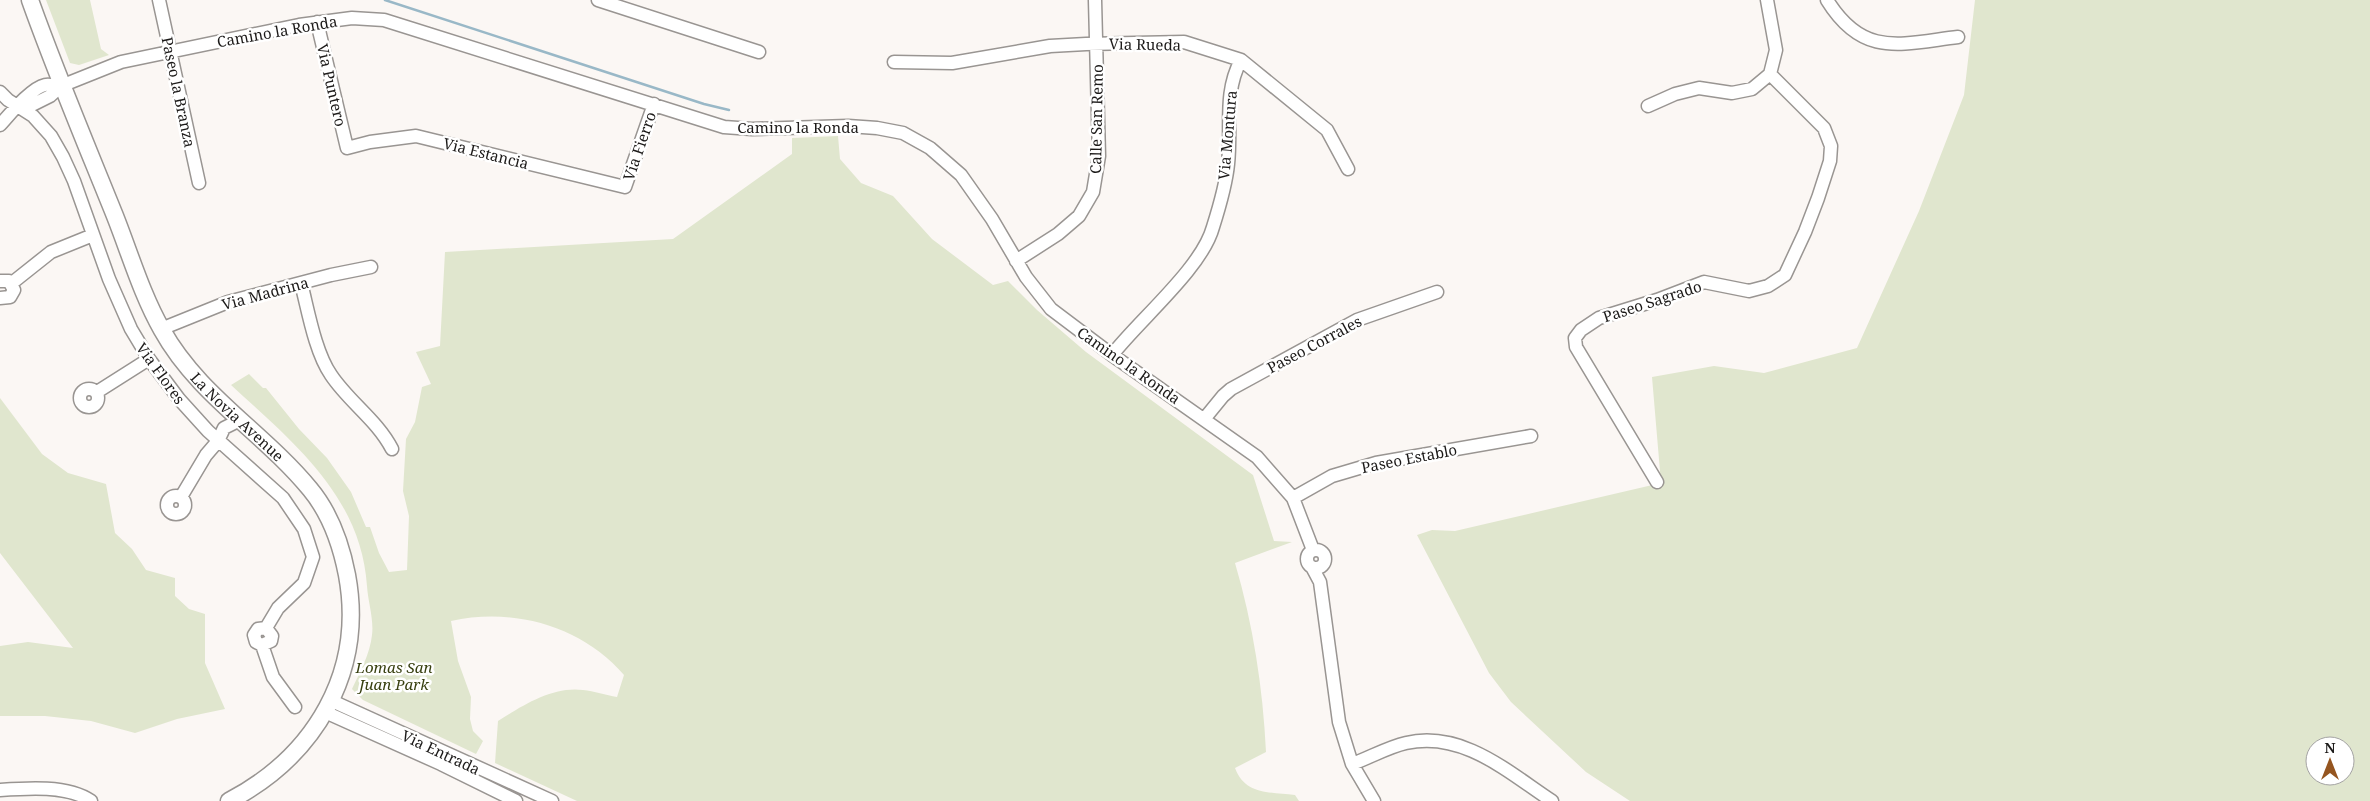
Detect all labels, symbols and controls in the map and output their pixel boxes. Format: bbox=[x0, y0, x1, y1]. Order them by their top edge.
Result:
street label: Camino la Ronda bbox=[215, 11, 339, 51]
street label: Via Rueda bbox=[1109, 33, 1181, 55]
street label: Paseo la Branza bbox=[158, 35, 200, 149]
street label: Via Puntero bbox=[313, 42, 351, 128]
street label: Calle San Remo bbox=[1085, 64, 1107, 174]
street label: Via Montura bbox=[1213, 89, 1241, 181]
street label: Via Fierro bbox=[618, 109, 660, 183]
street label: Camino la Ronda bbox=[737, 117, 859, 137]
street label: Via Estancia bbox=[441, 133, 531, 173]
street label: Via Madrina bbox=[219, 272, 311, 314]
street label: Paseo Sagrado bbox=[1600, 276, 1704, 326]
street label: Paseo Corrales bbox=[1263, 311, 1365, 377]
street label: Camino la Ronda bbox=[1073, 322, 1185, 408]
street label: Via Flores bbox=[132, 338, 190, 408]
street label: La Novia Avenue bbox=[186, 368, 288, 465]
street label: Paseo Establo bbox=[1359, 439, 1459, 477]
park label: Lomas San Juan Park bbox=[355, 657, 432, 694]
street label: Via Entrada bbox=[399, 725, 483, 779]
north arrow bbox=[2305, 736, 2355, 786]
text: N bbox=[2324, 738, 2336, 757]

